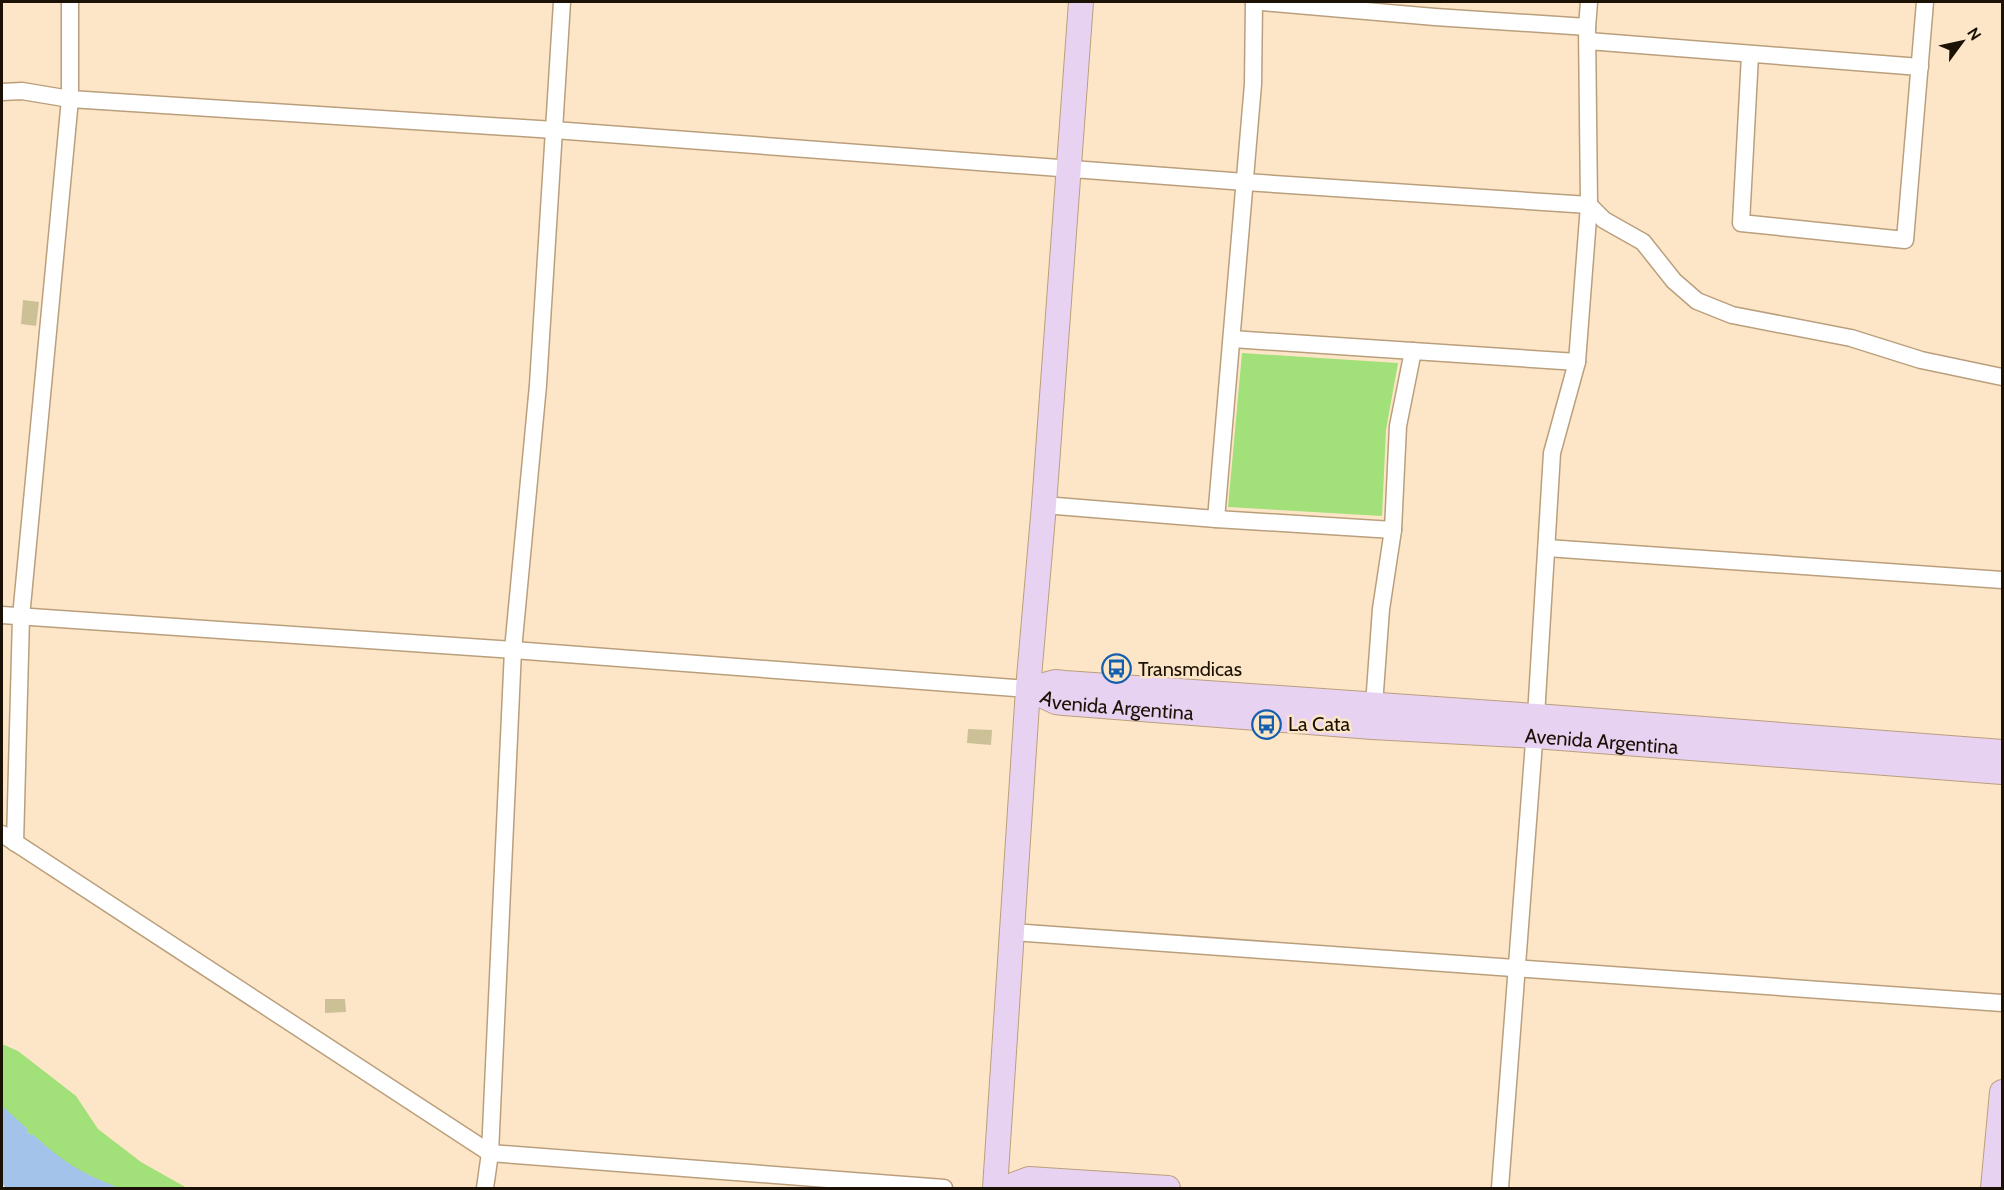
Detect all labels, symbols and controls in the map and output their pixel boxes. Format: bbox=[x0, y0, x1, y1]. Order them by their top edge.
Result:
north arrow bbox=[1932, 12, 1992, 72]
text: N bbox=[1963, 24, 1985, 44]
bus stop icon: Transmdicas bbox=[1101, 653, 1133, 685]
place label: Transmdicas bbox=[1138, 657, 1242, 681]
street label: Avenida Argentina bbox=[1037, 684, 1195, 725]
bus stop icon: La Cata bbox=[1251, 708, 1283, 740]
place label: La Cata bbox=[1288, 712, 1351, 736]
street label: Avenida Argentina bbox=[1524, 724, 1680, 759]

